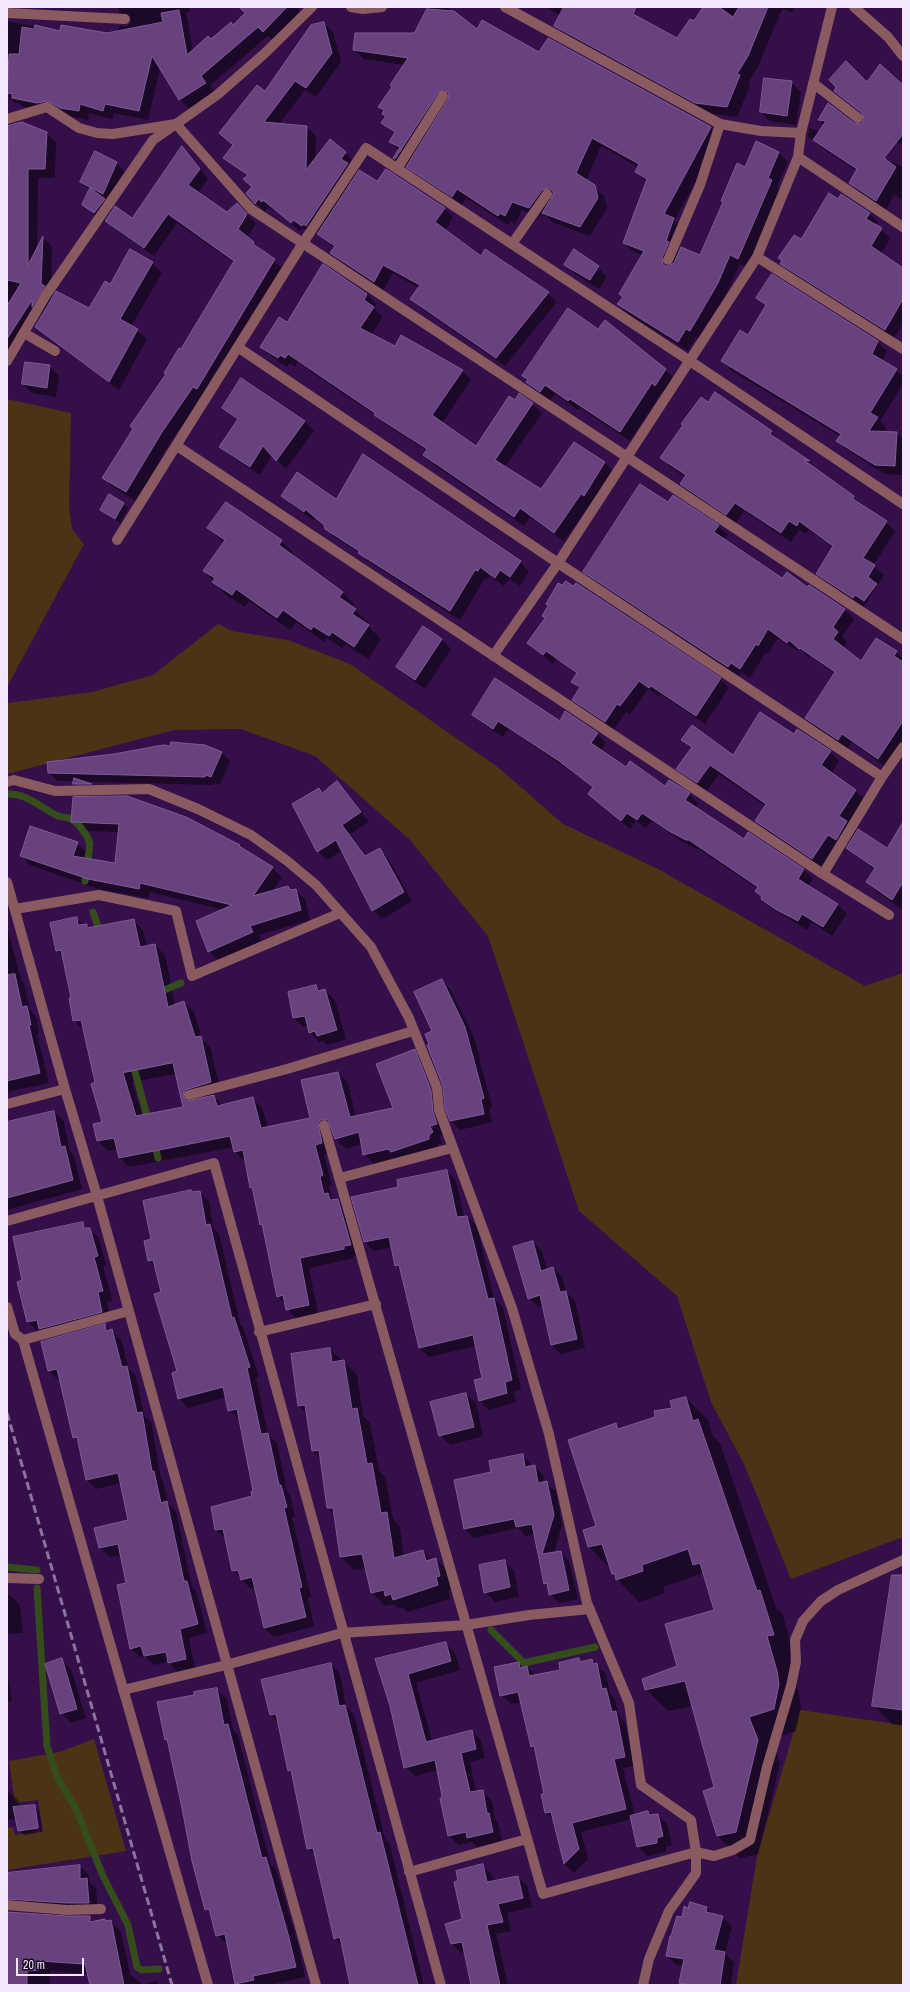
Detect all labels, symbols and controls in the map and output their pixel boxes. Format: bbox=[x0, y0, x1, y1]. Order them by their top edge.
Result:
scale bar bbox=[18, 1950, 86, 1976]
text: 20 m bbox=[23, 1957, 45, 1973]

